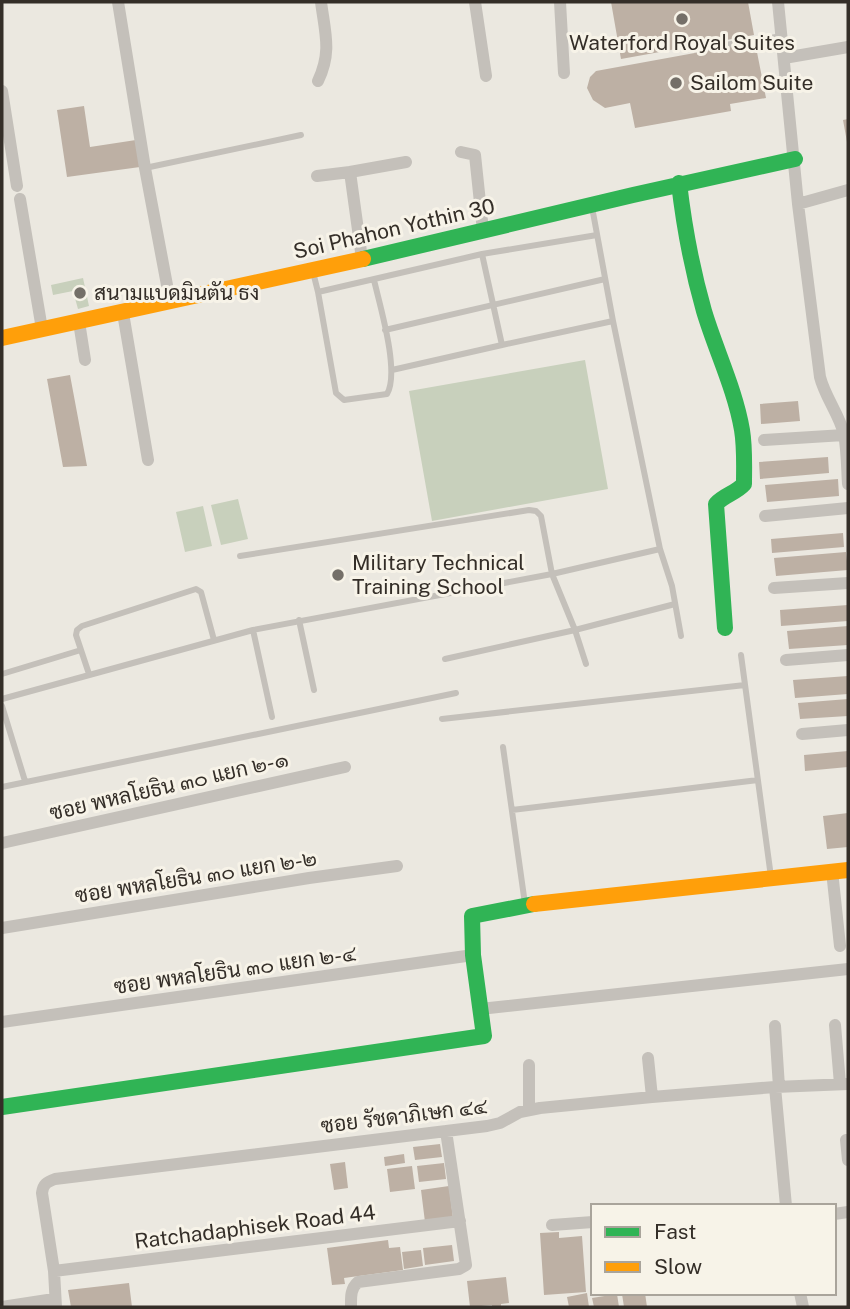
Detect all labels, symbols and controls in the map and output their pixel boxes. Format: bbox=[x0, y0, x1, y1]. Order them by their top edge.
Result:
marker: Waterford Royal Suites bbox=[674, 11, 690, 27]
place label: Waterford Royal Suites bbox=[569, 30, 795, 55]
place label: Sailom Suite bbox=[690, 70, 813, 95]
marker: Sailom Suite bbox=[668, 75, 684, 91]
street label: Soi Phahon Yothin 30 bbox=[291, 193, 497, 264]
place label: สนามแบดมินตัน ธง bbox=[94, 280, 259, 305]
marker: สนามแบดมินตัน ธง bbox=[72, 285, 88, 301]
place label: Military Technical Training School bbox=[352, 550, 525, 599]
marker: Military Technical Training School bbox=[330, 567, 346, 583]
street label: ซอย พหลโยธิน ๓๐ แยก ๒-๑ bbox=[47, 746, 291, 825]
street label: ซอย พหลโยธิน ๓๐ แยก ๒-๒ bbox=[73, 845, 319, 908]
street label: ซอย พหลโยธิน ๓๐ แยก ๒-๔ bbox=[112, 940, 358, 999]
street label: ซอย รัชดาภิเษก ๔๔ bbox=[319, 1093, 489, 1138]
street label: Ratchadaphisek Road 44 bbox=[133, 1199, 377, 1254]
legend bbox=[591, 1204, 836, 1295]
text: Fast bbox=[654, 1219, 696, 1244]
text: Slow bbox=[654, 1254, 702, 1279]

